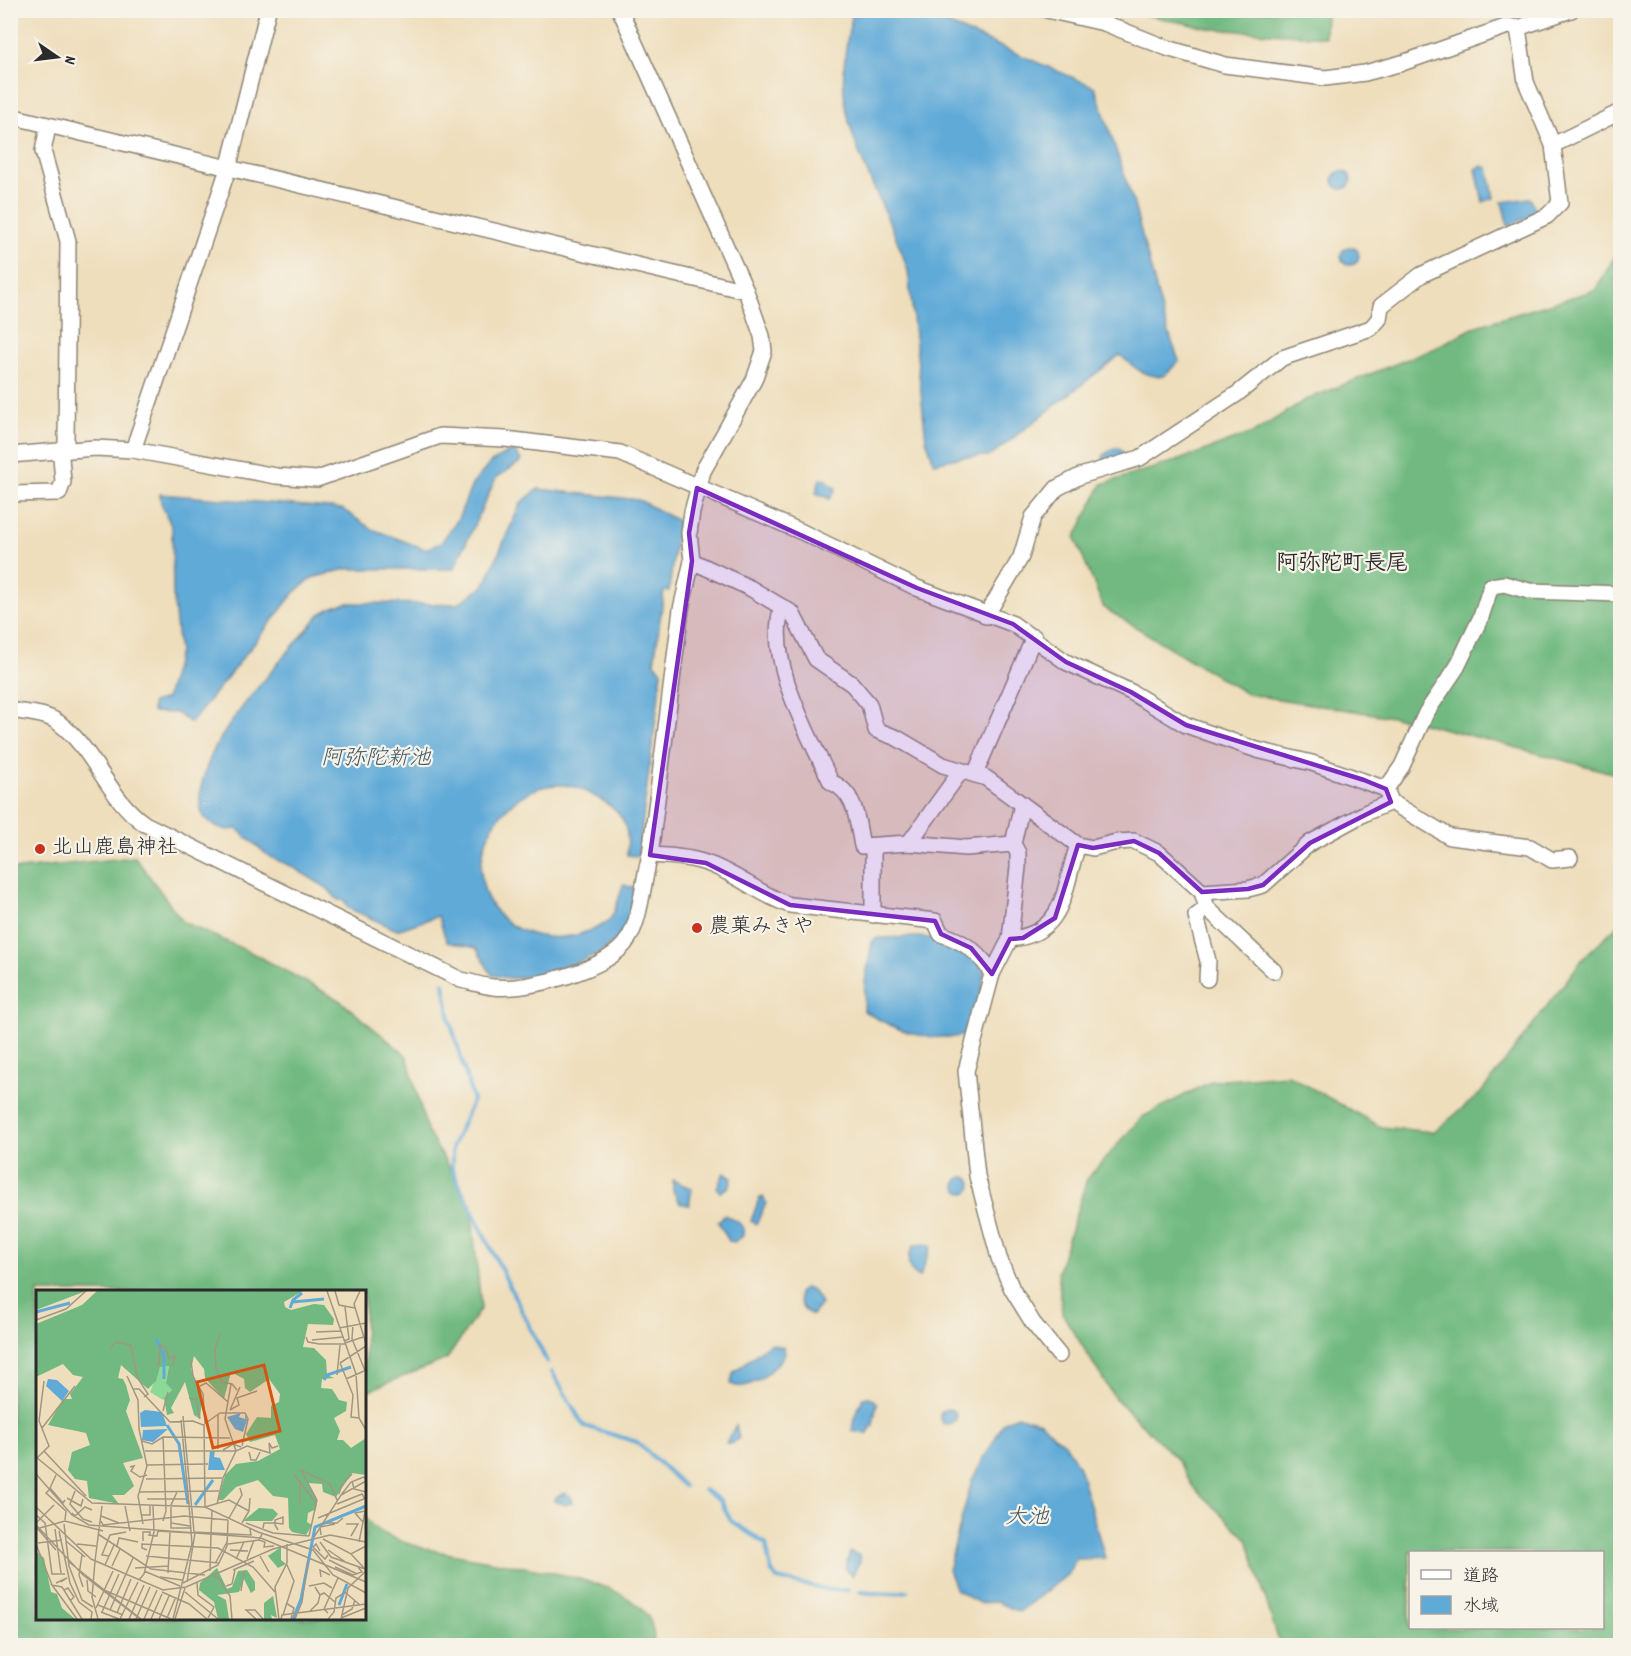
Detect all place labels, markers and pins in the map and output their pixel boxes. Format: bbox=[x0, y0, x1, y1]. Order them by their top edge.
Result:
place label: 北山鹿島神社 bbox=[52, 834, 178, 864]
marker: 北山鹿島神社 bbox=[33, 842, 47, 856]
place label: 農菓みきや bbox=[709, 913, 814, 943]
marker: 農菓みきや bbox=[690, 921, 704, 935]

